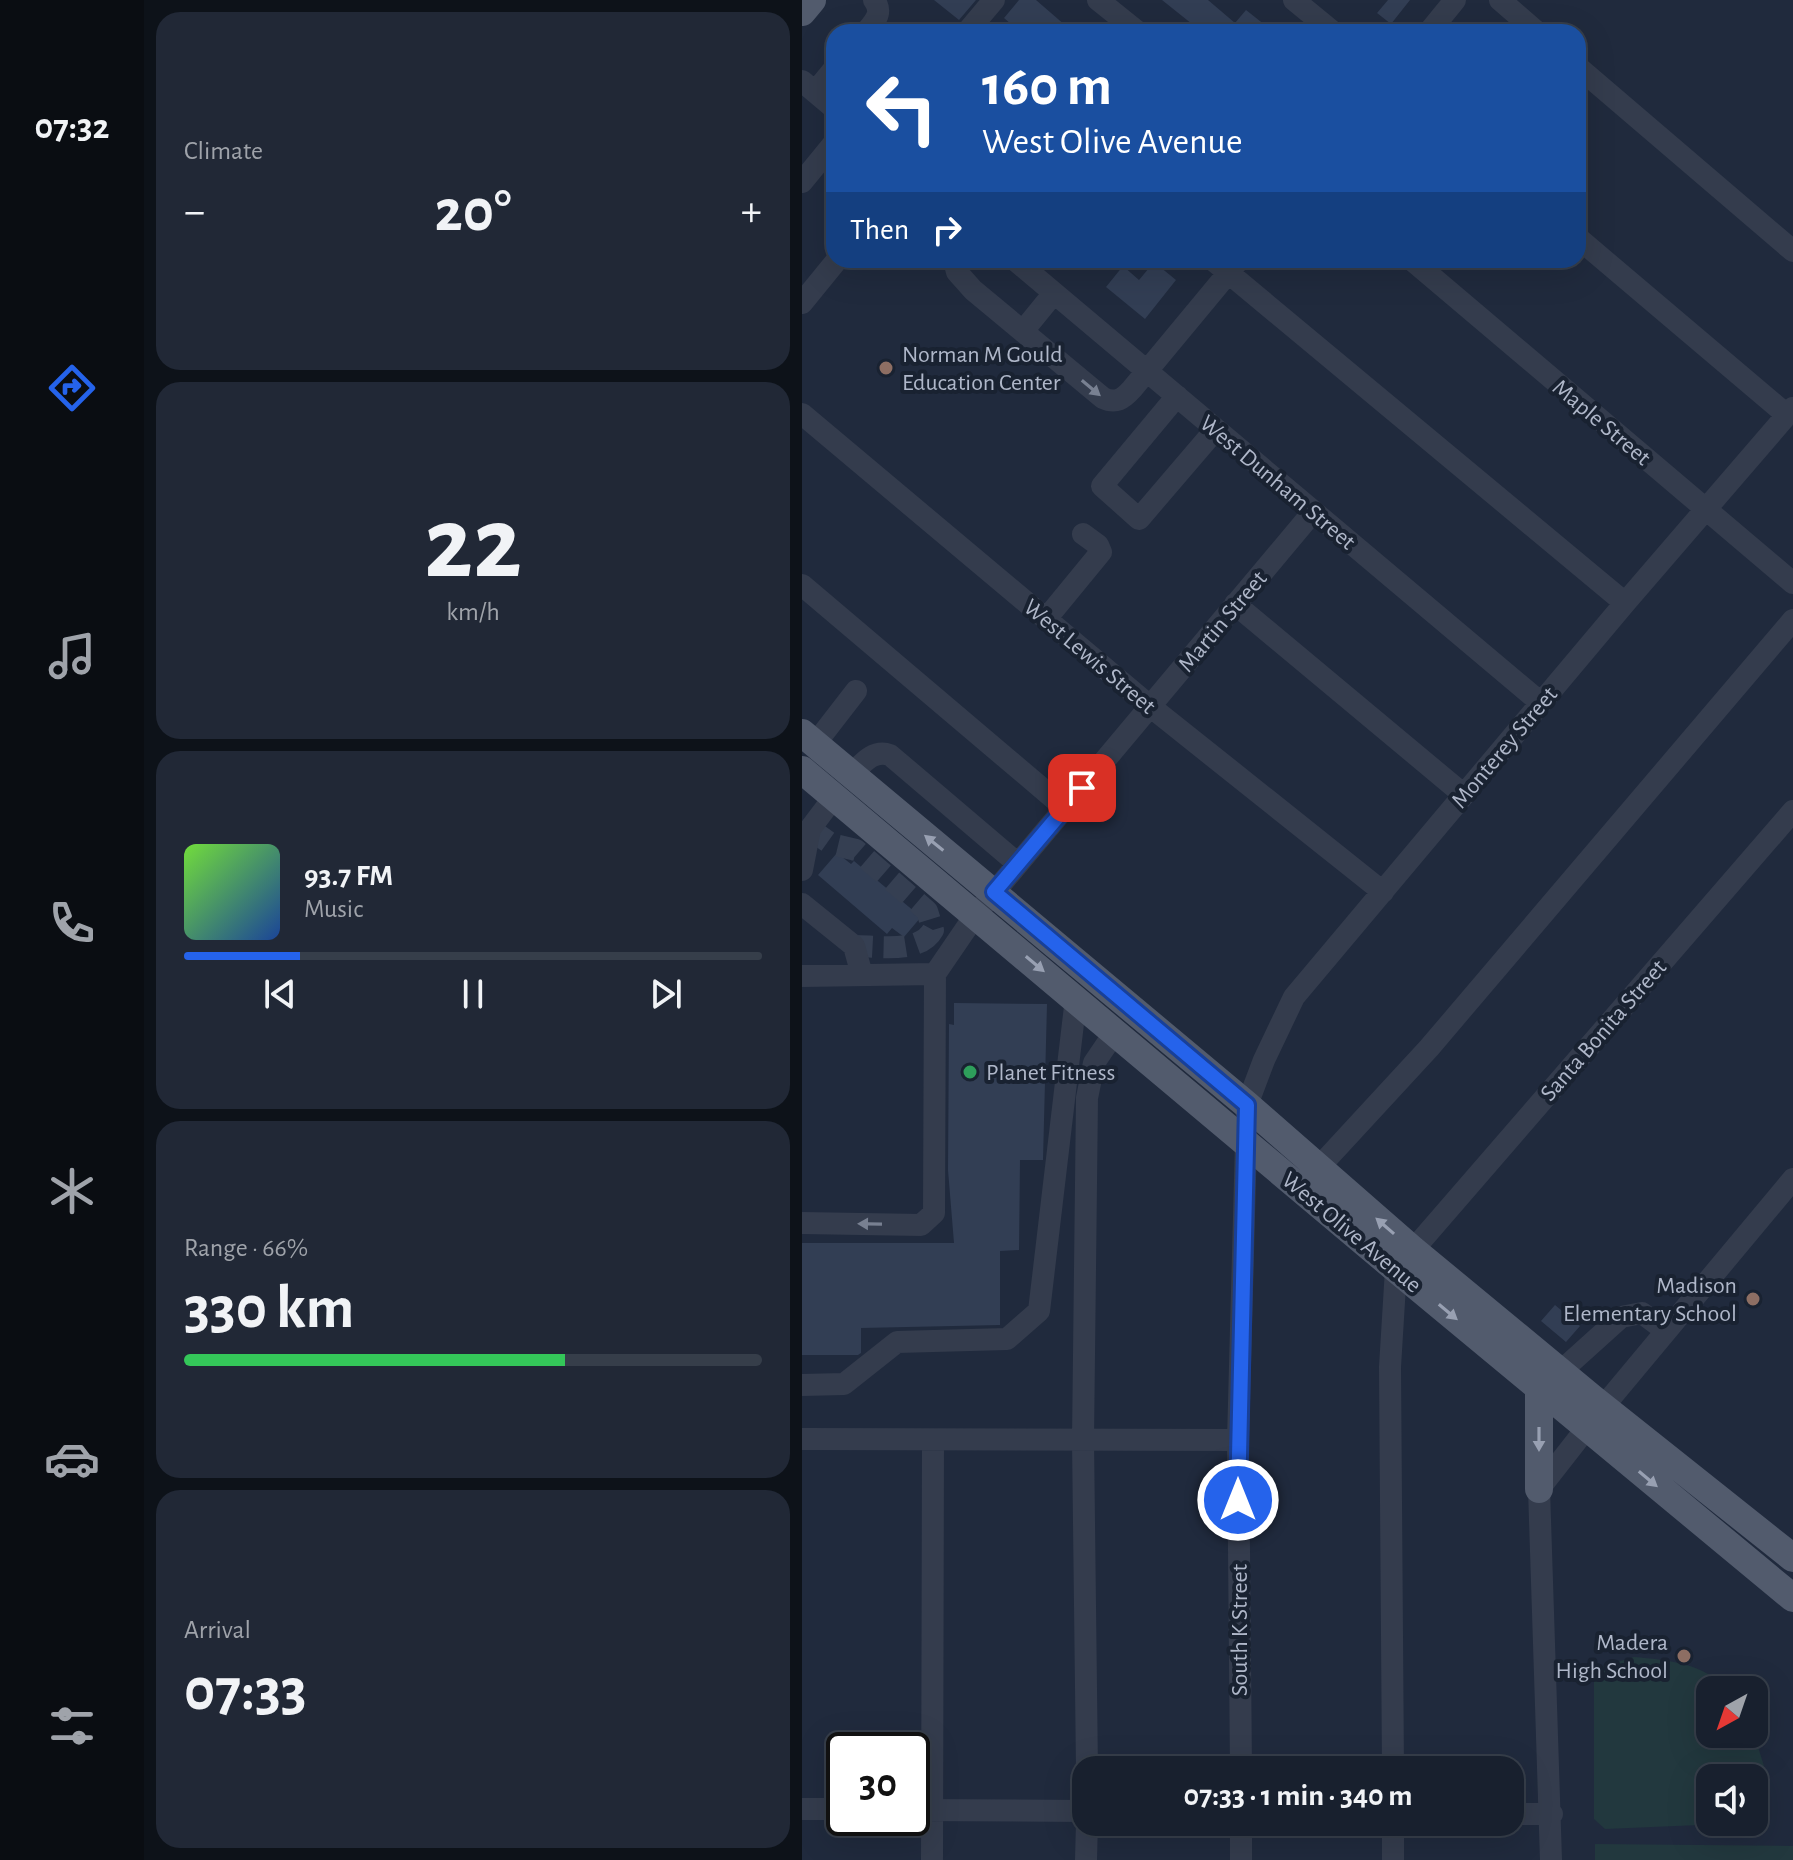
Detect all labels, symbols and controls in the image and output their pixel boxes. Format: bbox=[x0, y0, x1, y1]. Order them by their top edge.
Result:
icon: left bbox=[850, 56, 954, 160]
text: 160 m bbox=[982, 59, 1112, 115]
text: 07:32 bbox=[34, 109, 110, 145]
text: West Olive Avenue bbox=[982, 124, 1243, 160]
text: Climate bbox=[184, 138, 263, 164]
text: 20° bbox=[434, 182, 512, 242]
text: − bbox=[184, 190, 205, 234]
text: + bbox=[741, 190, 762, 234]
icon: right bbox=[925, 208, 969, 252]
text: Then bbox=[850, 215, 909, 245]
place label: Norman M Gould Education Center bbox=[902, 343, 1063, 395]
marker: Norman M Gould Education Center bbox=[877, 359, 895, 377]
icon: directions bbox=[44, 360, 100, 416]
street label: Maple Street bbox=[1548, 375, 1655, 471]
one-way arrow bbox=[1081, 379, 1101, 396]
street label: West Dunham Street bbox=[1195, 411, 1360, 555]
text: 22 bbox=[424, 493, 522, 597]
street label: Martin Street bbox=[1174, 566, 1272, 677]
street label: West Lewis Street bbox=[1019, 595, 1160, 719]
text: km/h bbox=[446, 599, 500, 625]
icon: music bbox=[44, 628, 100, 684]
street label: Monterey Street bbox=[1447, 682, 1562, 813]
pin bbox=[1048, 754, 1116, 822]
icon: arrive bbox=[1060, 766, 1104, 810]
one-way arrow bbox=[924, 835, 944, 852]
text: 93.7 FM bbox=[304, 861, 393, 891]
icon: phone bbox=[44, 895, 100, 951]
text: Music bbox=[304, 896, 363, 922]
one-way arrow bbox=[1025, 955, 1045, 972]
street label: Santa Bonita Street bbox=[1536, 955, 1672, 1106]
icon: previous bbox=[258, 972, 302, 1016]
icon: pause bbox=[451, 972, 495, 1016]
icon: next bbox=[644, 972, 688, 1016]
place label: Planet Fitness bbox=[986, 1061, 1115, 1085]
marker: Planet Fitness bbox=[961, 1063, 979, 1081]
icon: climate bbox=[44, 1163, 100, 1219]
street label: West Olive Avenue bbox=[1277, 1168, 1426, 1298]
one-way arrow bbox=[1376, 1217, 1395, 1235]
one-way arrow bbox=[857, 1218, 882, 1230]
text: Range · 66% bbox=[184, 1235, 308, 1261]
place label: Madison Elementary School bbox=[1563, 1274, 1737, 1326]
text: 330 km bbox=[184, 1279, 354, 1339]
marker: Madison Elementary School bbox=[1744, 1290, 1762, 1308]
one-way arrow bbox=[1438, 1304, 1458, 1320]
one-way arrow bbox=[1533, 1427, 1545, 1452]
icon: car bbox=[44, 1431, 100, 1487]
position arrow bbox=[1196, 1458, 1280, 1542]
one-way arrow bbox=[1638, 1470, 1658, 1487]
street label: South K Street bbox=[1228, 1563, 1252, 1696]
text: Arrival bbox=[184, 1617, 251, 1643]
place label: Madera High School bbox=[1556, 1631, 1668, 1683]
marker: Madera High School bbox=[1675, 1647, 1693, 1665]
text: 07:33 bbox=[184, 1661, 307, 1721]
north arrow bbox=[1696, 1676, 1768, 1748]
map controls bbox=[1696, 1676, 1768, 1836]
icon: filters bbox=[44, 1698, 100, 1754]
speed limit sign: 30 bbox=[826, 1732, 930, 1836]
button: sound bbox=[1696, 1764, 1768, 1836]
text: 07:33 · 1 min · 340 m bbox=[1184, 1781, 1412, 1811]

